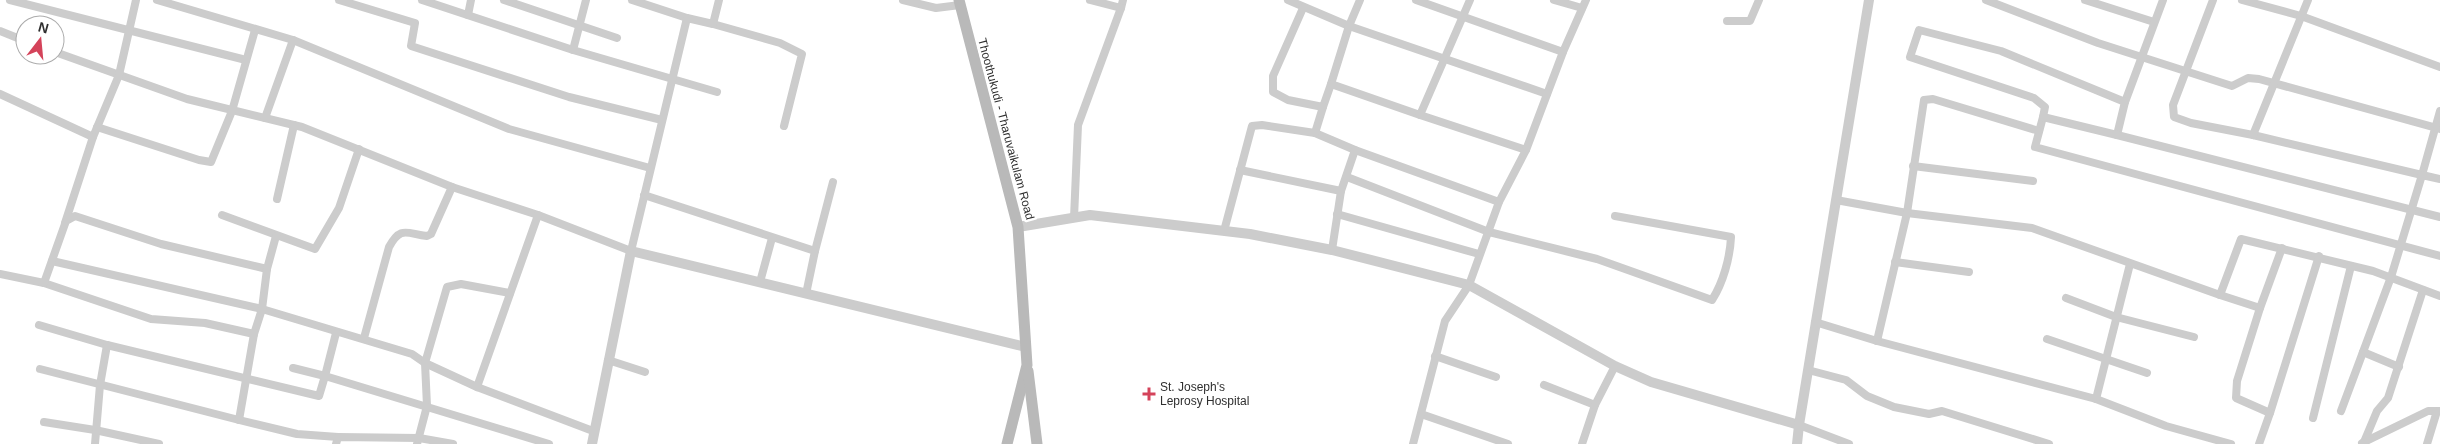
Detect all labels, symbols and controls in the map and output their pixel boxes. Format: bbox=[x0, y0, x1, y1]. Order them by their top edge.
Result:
north arrow bbox=[15, 15, 65, 65]
text: N bbox=[37, 18, 51, 37]
street label: Thoothukudi - Tharuvaikulam Road bbox=[975, 37, 1037, 221]
place label: St. Joseph's Leprosy Hospital bbox=[1160, 380, 1249, 408]
marker: St. Joseph's Leprosy Hospital bbox=[1142, 387, 1156, 401]

